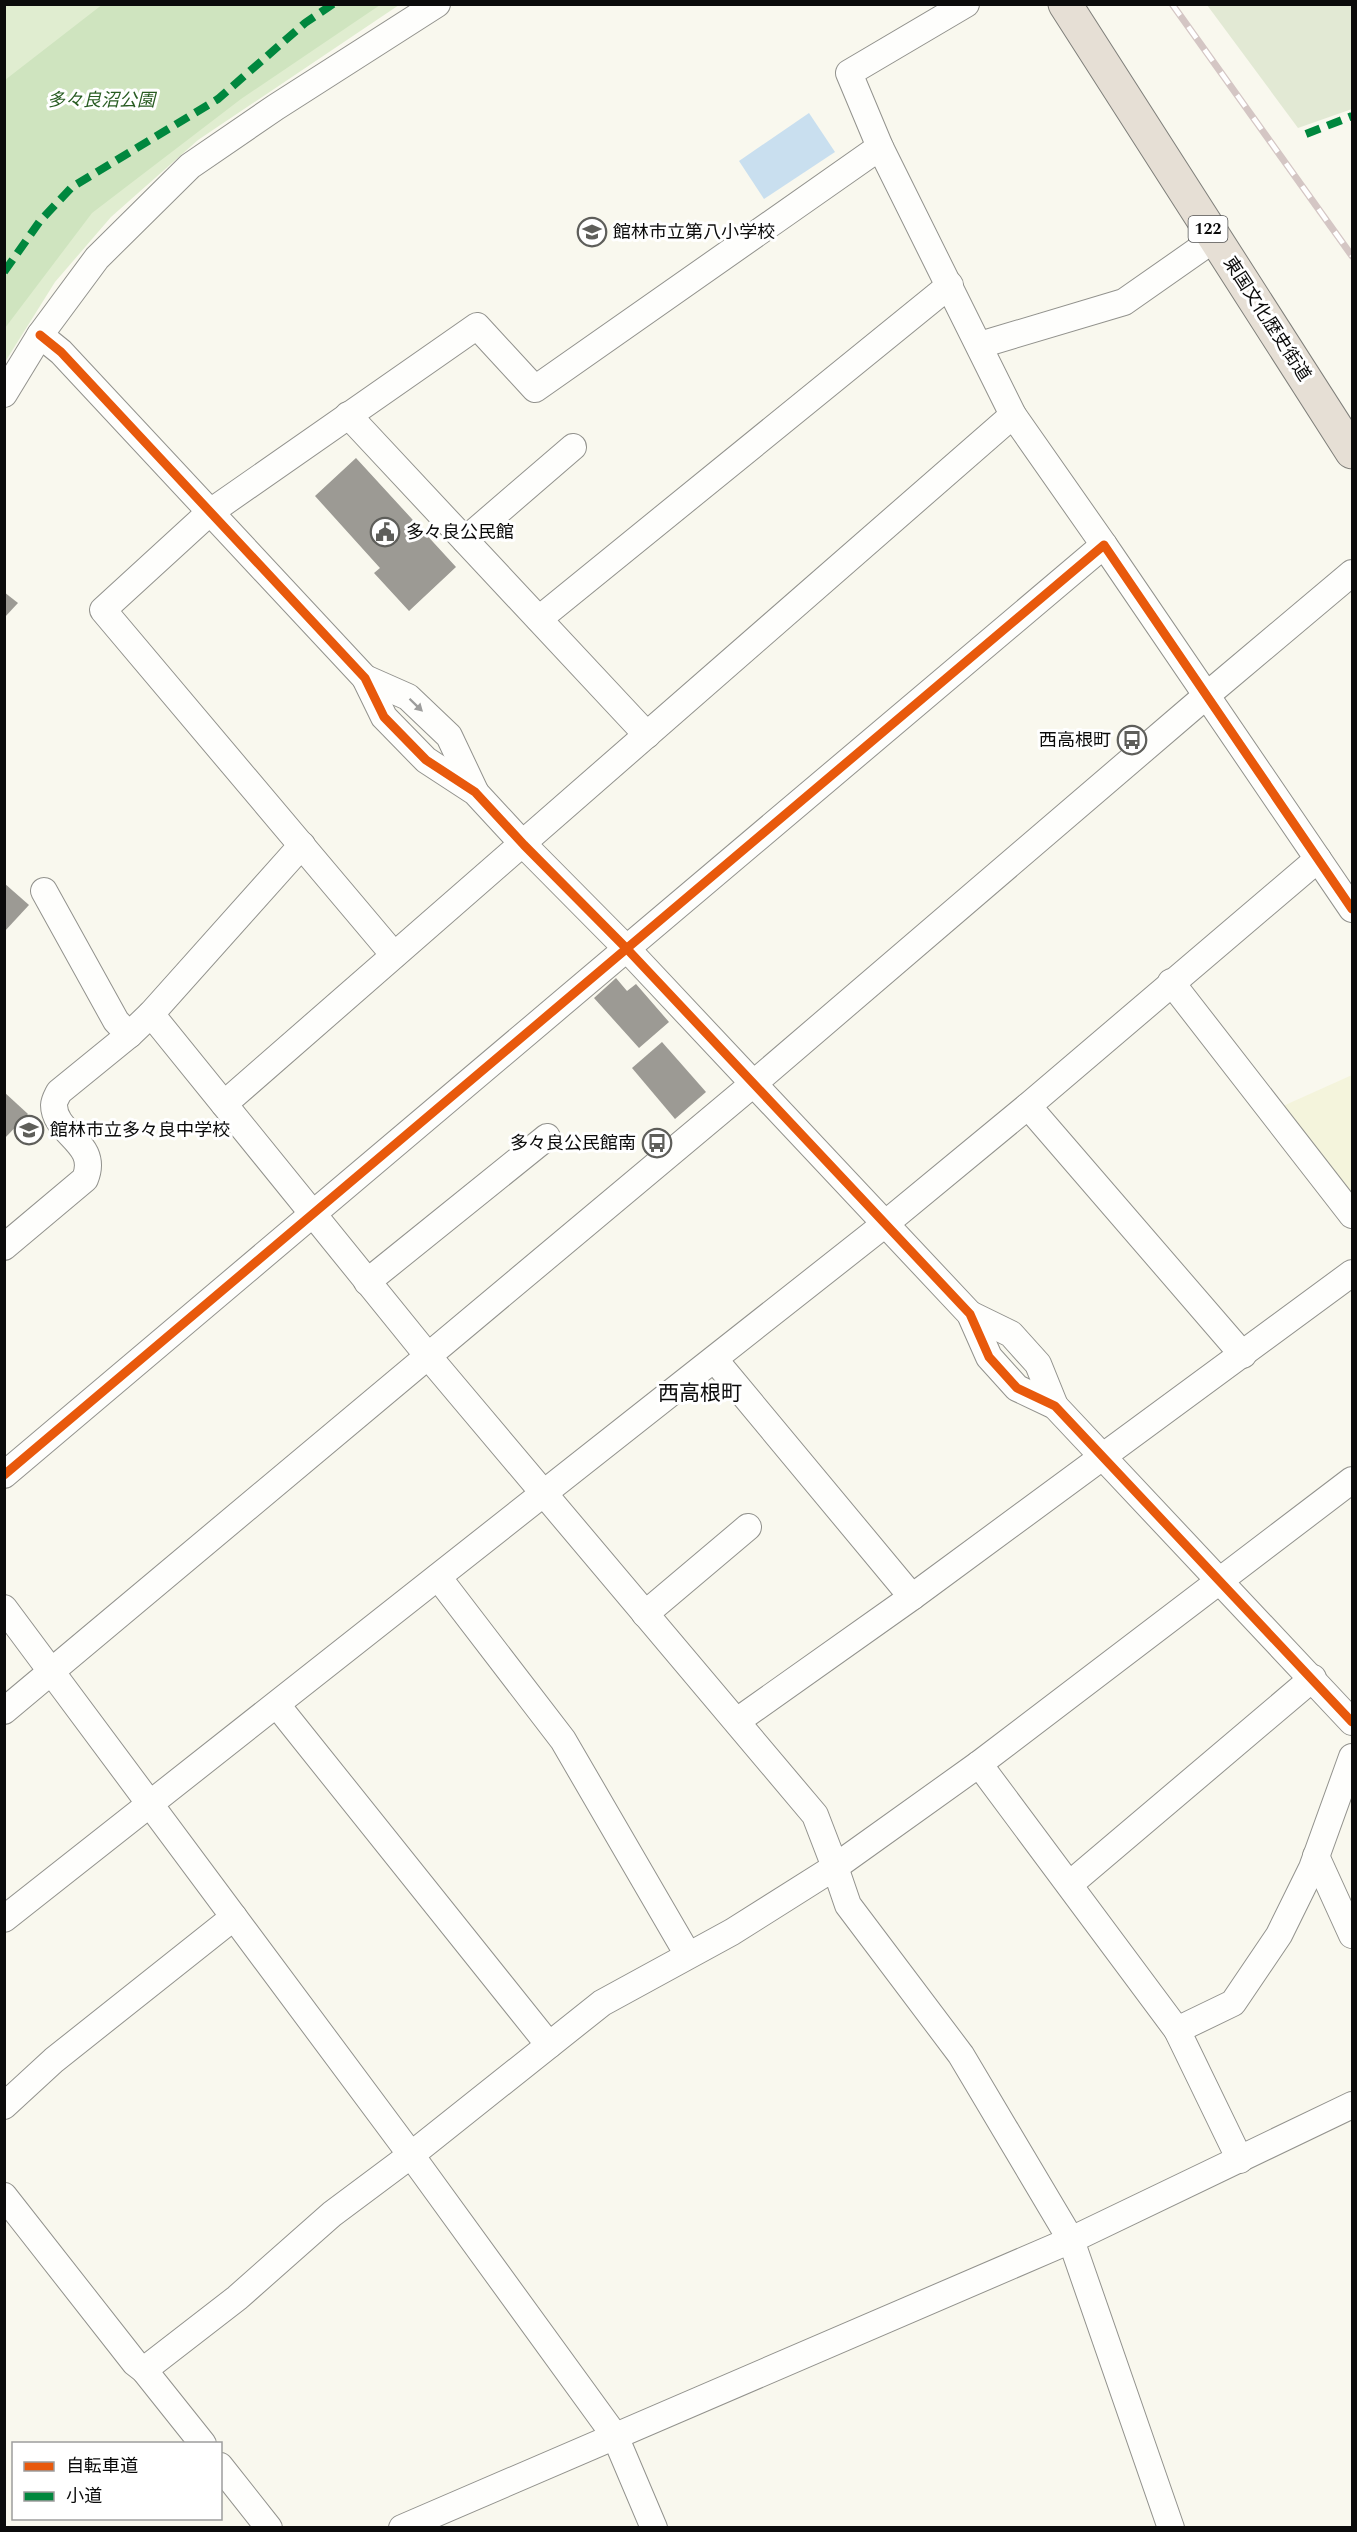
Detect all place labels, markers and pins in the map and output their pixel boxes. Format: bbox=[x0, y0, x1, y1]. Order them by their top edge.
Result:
school or university icon: 館林市立第八小学校 bbox=[576, 216, 608, 248]
place label: 館林市立第八小学校 bbox=[613, 219, 775, 246]
public building icon: 多々良公民館 bbox=[369, 516, 401, 548]
place label: 多々良公民館 bbox=[406, 519, 514, 546]
bus stop icon: 西高根町 bbox=[1116, 724, 1148, 756]
place label: 西高根町 bbox=[1039, 727, 1111, 754]
school or university icon: 館林市立多々良中学校 bbox=[13, 1114, 45, 1146]
place label: 館林市立多々良中学校 bbox=[50, 1117, 230, 1144]
bus stop icon: 多々良公民館南 bbox=[641, 1127, 673, 1159]
place label: 多々良公民館南 bbox=[510, 1130, 636, 1157]

